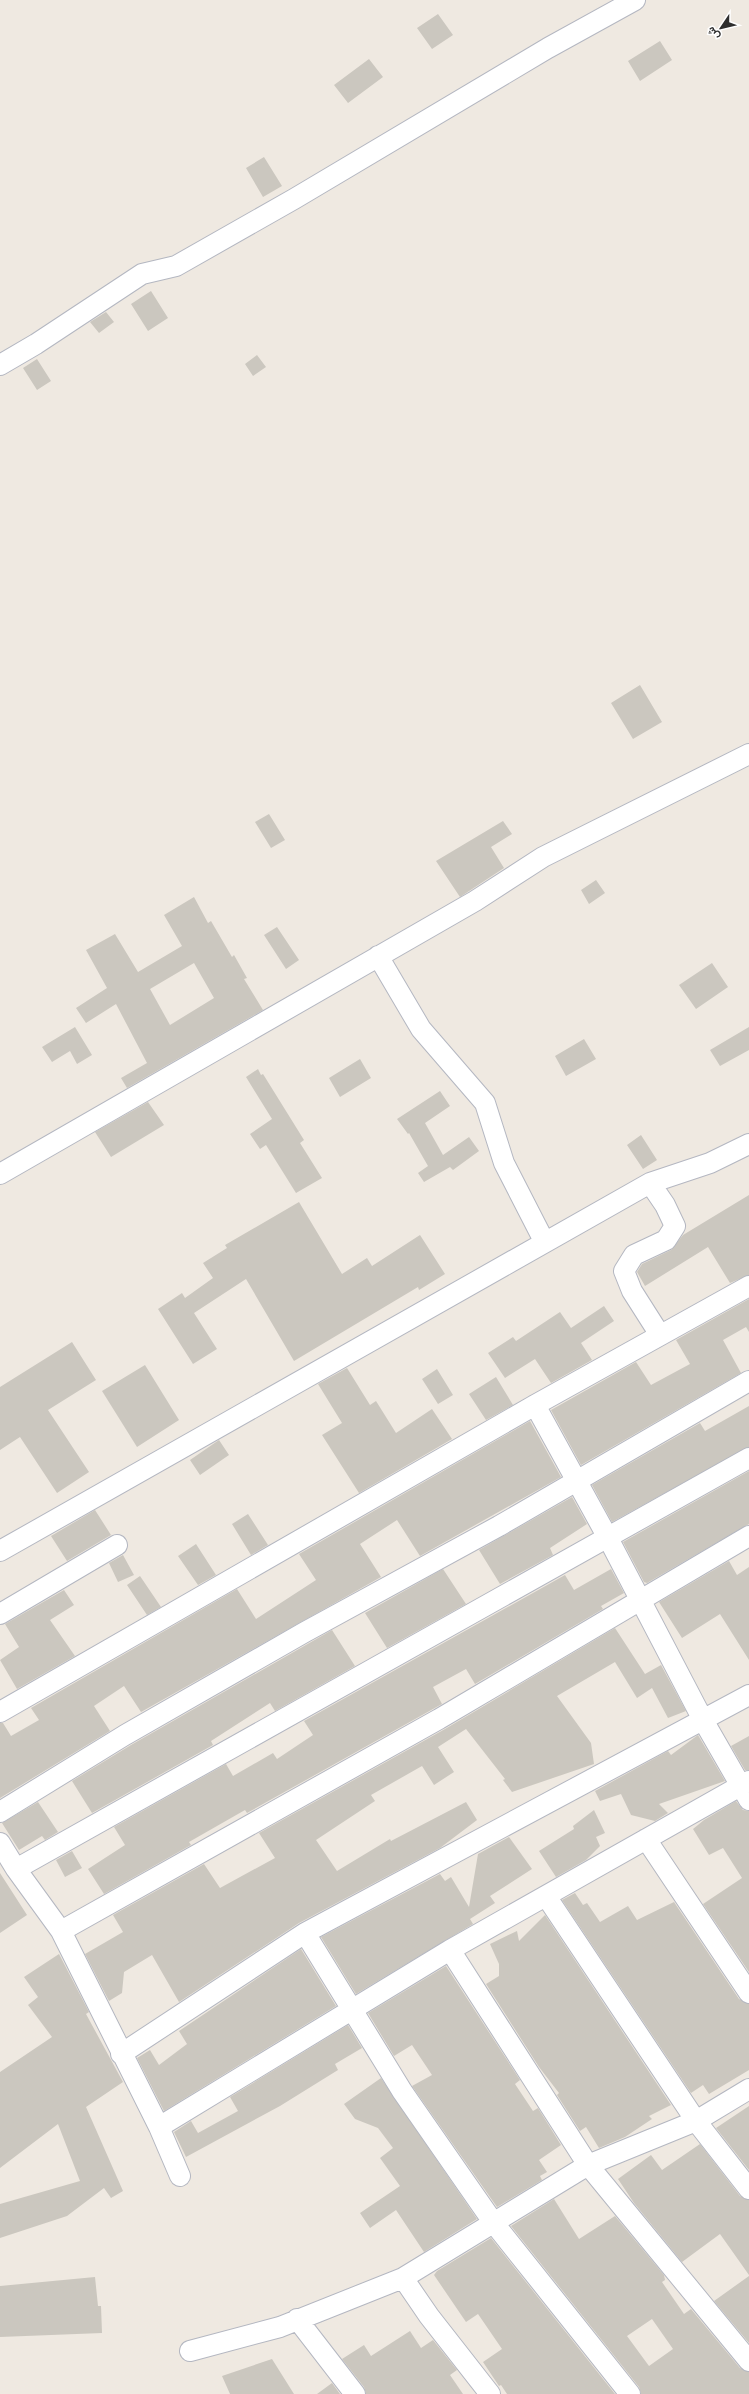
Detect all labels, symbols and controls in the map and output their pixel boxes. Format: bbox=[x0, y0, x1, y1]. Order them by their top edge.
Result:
north arrow bbox=[701, 8, 741, 48]
text: ش bbox=[702, 24, 723, 44]

